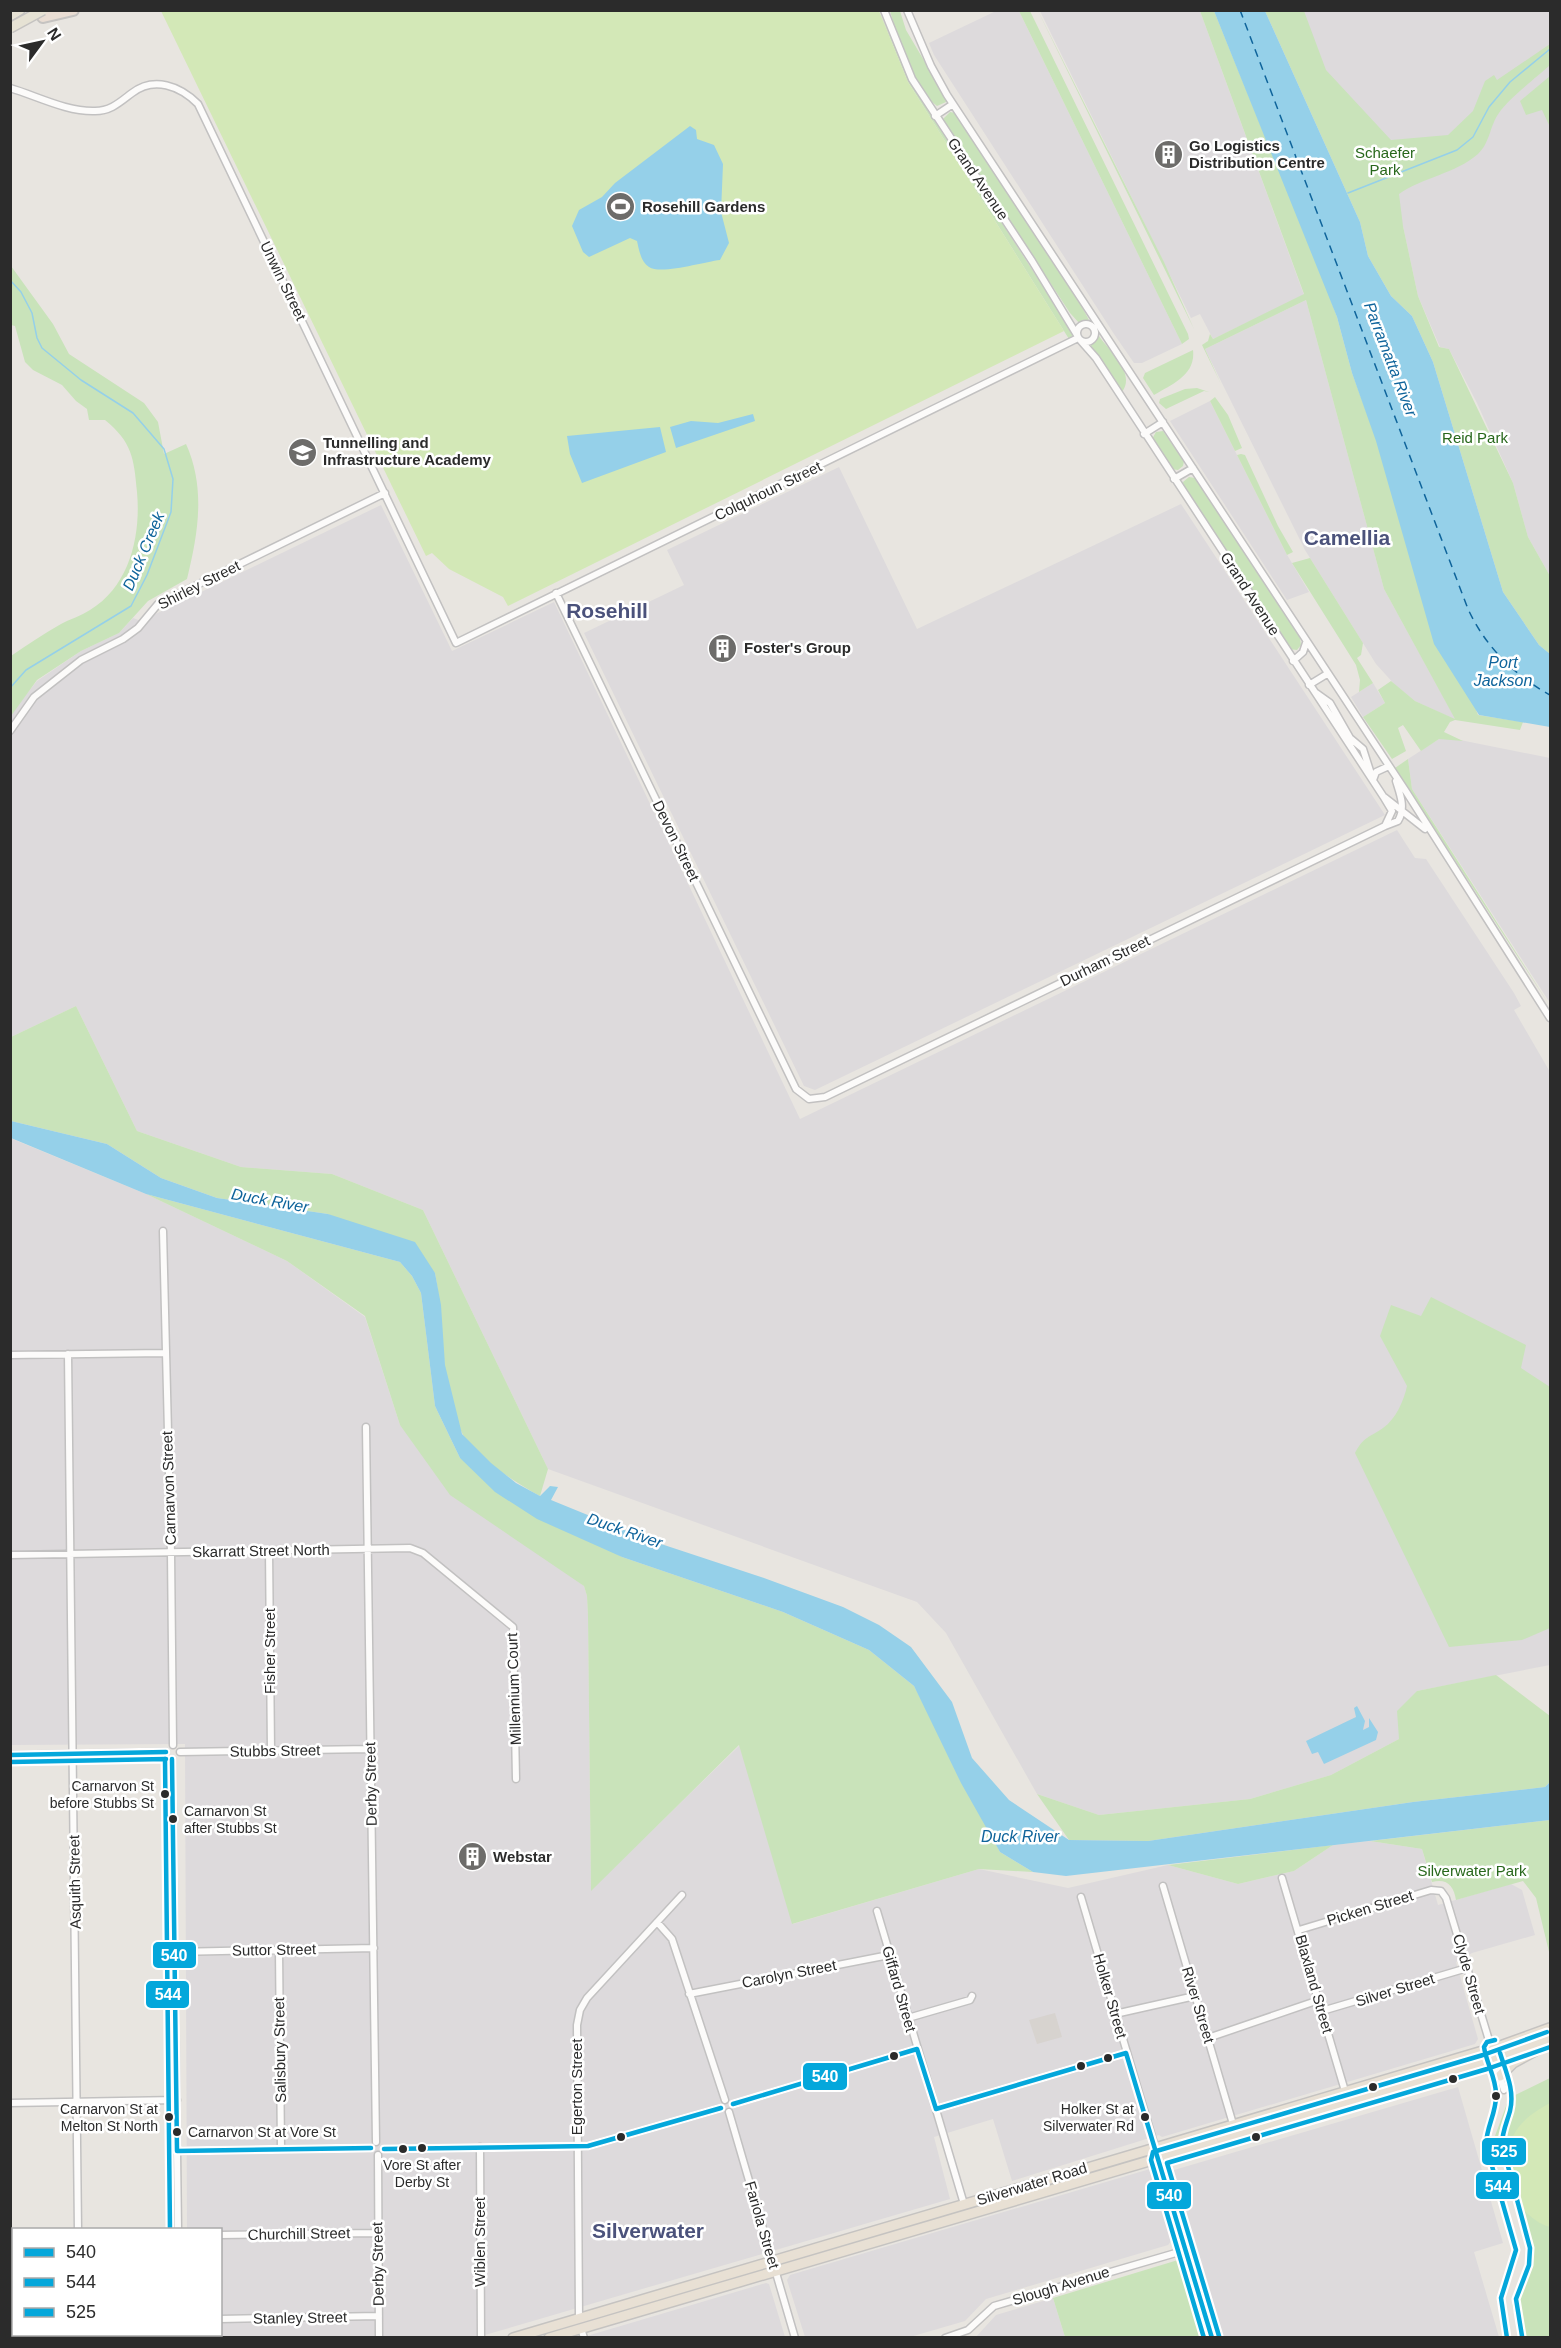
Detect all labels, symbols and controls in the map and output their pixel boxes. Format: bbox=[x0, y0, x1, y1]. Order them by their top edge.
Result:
north arrow bbox=[12, 12, 72, 72]
text: N bbox=[44, 25, 64, 44]
street label: Grand Avenue bbox=[945, 134, 1012, 223]
place label: Go Logistics Distribution Centre bbox=[1189, 137, 1325, 171]
building icon: Go Logistics Distribution Centre bbox=[1152, 139, 1184, 171]
park label: Schaefer Park bbox=[1355, 144, 1415, 178]
sports icon: Rosehill Gardens bbox=[605, 191, 637, 223]
place label: Rosehill Gardens bbox=[642, 198, 765, 215]
street label: Unwin Street bbox=[257, 238, 310, 324]
water label: Parramatta River bbox=[1361, 300, 1420, 419]
park label: Reid Park bbox=[1442, 429, 1508, 446]
place label: Tunnelling and Infrastructure Academy bbox=[323, 434, 491, 468]
school or university icon: Tunnelling and Infrastructure Academy bbox=[286, 436, 318, 468]
street label: Colquhoun Street bbox=[712, 457, 825, 524]
water label: Duck Creek bbox=[119, 508, 168, 593]
district label: Camellia bbox=[1304, 526, 1391, 549]
street label: Grand Avenue bbox=[1217, 549, 1284, 638]
street label: Shirley Street bbox=[155, 556, 243, 613]
district label: Rosehill bbox=[566, 599, 648, 622]
building icon: Foster's Group bbox=[707, 632, 739, 664]
place label: Foster's Group bbox=[744, 639, 851, 656]
water label: Port Jackson bbox=[1473, 654, 1532, 689]
street label: Devon Street bbox=[650, 798, 704, 885]
street label: Durham Street bbox=[1057, 931, 1153, 990]
water label: Duck River bbox=[230, 1185, 311, 1216]
street label: Carnarvon Street bbox=[158, 1430, 179, 1545]
water label: Duck River bbox=[585, 1510, 665, 1551]
street label: Skarratt Street North bbox=[192, 1541, 330, 1560]
street label: Fisher Street bbox=[261, 1607, 278, 1694]
street label: Millennium Court bbox=[503, 1632, 524, 1746]
street label: Stubbs Street bbox=[229, 1741, 321, 1760]
street label: Derby Street bbox=[361, 1741, 380, 1826]
place label: Carnarvon St before Stubbs St bbox=[50, 1778, 154, 1811]
marker: Carnarvon St before Stubbs St bbox=[159, 1788, 171, 1800]
place label: Carnarvon St after Stubbs St bbox=[184, 1803, 277, 1836]
marker: Carnarvon St after Stubbs St bbox=[167, 1813, 179, 1825]
water label: Duck River bbox=[981, 1828, 1060, 1845]
street label: Asquith Street bbox=[65, 1834, 84, 1929]
building icon: Webstar bbox=[456, 1841, 488, 1873]
place label: Webstar bbox=[493, 1848, 552, 1865]
park label: Silverwater Park bbox=[1417, 1862, 1527, 1879]
street label: Picken Street bbox=[1325, 1886, 1416, 1929]
street label: Clyde Street bbox=[1450, 1932, 1489, 2017]
street label: Blaxland Street bbox=[1292, 1933, 1337, 2036]
street label: Suttor Street bbox=[232, 1940, 317, 1959]
line badge: 540 bbox=[152, 1941, 197, 1969]
street label: Giffard Street bbox=[879, 1944, 920, 2035]
text: 540 bbox=[161, 1947, 187, 1964]
street label: Holker Street bbox=[1090, 1951, 1131, 2041]
street label: Carolyn Street bbox=[740, 1956, 838, 1991]
street label: River Street bbox=[1179, 1964, 1218, 2046]
street label: Silver Street bbox=[1353, 1969, 1437, 2010]
line badge: 544 bbox=[145, 1980, 190, 2009]
text: 544 bbox=[155, 1986, 181, 2003]
street label: Salisbury Street bbox=[270, 1996, 289, 2103]
street label: Egerton Street bbox=[568, 2038, 585, 2135]
unlabelled marker bbox=[888, 2050, 900, 2062]
unlabelled marker bbox=[1102, 2052, 1114, 2064]
unlabelled marker bbox=[1075, 2060, 1087, 2072]
line badge: 540 bbox=[802, 2062, 848, 2091]
text: 540 bbox=[812, 2068, 838, 2085]
unlabelled marker bbox=[1447, 2073, 1459, 2085]
unlabelled marker bbox=[1367, 2081, 1379, 2093]
unlabelled marker bbox=[1490, 2090, 1502, 2102]
place label: Carnarvon St at Melton St North bbox=[60, 2101, 158, 2134]
place label: Holker St at Silverwater Rd bbox=[1043, 2101, 1134, 2134]
marker: Carnarvon St at Melton St North bbox=[163, 2111, 175, 2123]
marker: Holker St at Silverwater Rd bbox=[1139, 2111, 1151, 2123]
place label: Carnarvon St at Vore St bbox=[188, 2124, 336, 2140]
marker: Carnarvon St at Vore St bbox=[171, 2126, 183, 2138]
unlabelled marker bbox=[615, 2131, 627, 2143]
unlabelled marker bbox=[1250, 2131, 1262, 2143]
line badge: 525 bbox=[1481, 2137, 1527, 2166]
marker: Vore St after Derby St bbox=[416, 2142, 428, 2154]
unlabelled marker bbox=[397, 2143, 409, 2155]
text: 525 bbox=[1491, 2143, 1517, 2160]
place label: Vore St after Derby St bbox=[383, 2157, 461, 2190]
street label: Silverwater Road bbox=[975, 2159, 1089, 2208]
line badge: 544 bbox=[1475, 2171, 1520, 2200]
text: 544 bbox=[1485, 2178, 1511, 2195]
street label: Fariola Street bbox=[742, 2179, 783, 2271]
line badge: 540 bbox=[1146, 2181, 1192, 2210]
text: 540 bbox=[1156, 2187, 1182, 2204]
street label: Wiblen Street bbox=[471, 2196, 488, 2287]
district label: Silverwater bbox=[592, 2219, 704, 2242]
street label: Derby Street bbox=[368, 2221, 387, 2306]
street label: Churchill Street bbox=[248, 2224, 351, 2243]
legend bbox=[12, 2228, 222, 2336]
text: 540 bbox=[66, 2242, 96, 2262]
street label: Slough Avenue bbox=[1010, 2263, 1111, 2308]
text: 544 bbox=[66, 2272, 96, 2292]
text: 525 bbox=[66, 2302, 96, 2322]
street label: Stanley Street bbox=[253, 2308, 348, 2327]

